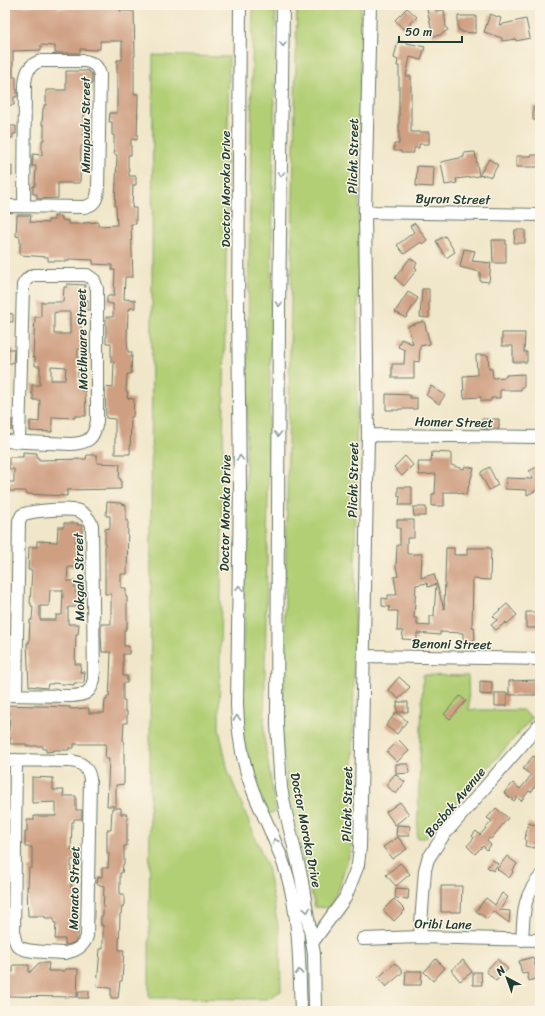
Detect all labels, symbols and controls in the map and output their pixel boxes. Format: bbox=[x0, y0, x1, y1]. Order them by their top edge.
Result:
scale bar bbox=[399, 18, 462, 44]
text: 50 m bbox=[405, 21, 432, 43]
one-way arrow bbox=[279, 41, 287, 47]
street label: Mmupudu Street bbox=[74, 76, 97, 173]
street label: Plicht Street bbox=[341, 118, 365, 194]
street label: Doctor Moroka Drive bbox=[214, 130, 237, 248]
one-way arrow bbox=[277, 171, 285, 177]
street label: Byron Street bbox=[415, 187, 491, 211]
street label: Motlhware Street bbox=[70, 288, 94, 390]
one-way arrow bbox=[275, 301, 283, 307]
street label: Homer Street bbox=[415, 410, 494, 434]
one-way arrow bbox=[274, 431, 282, 437]
street label: Plicht Street bbox=[341, 442, 365, 518]
street label: Doctor Moroka Drive bbox=[212, 454, 238, 572]
one-way arrow bbox=[236, 455, 244, 461]
street label: Mokgalo Street bbox=[67, 532, 91, 621]
one-way arrow bbox=[234, 585, 243, 591]
street label: Benoni Street bbox=[412, 632, 493, 656]
one-way arrow bbox=[233, 715, 241, 721]
street label: Bosbok Avenue bbox=[419, 761, 492, 842]
street label: Plicht Street bbox=[335, 766, 359, 842]
street label: Doctor Moroka Drive bbox=[284, 770, 329, 890]
one-way arrow bbox=[272, 838, 280, 845]
street label: Monato Street bbox=[62, 845, 86, 930]
one-way arrow bbox=[302, 907, 311, 913]
street label: Oribi Lane bbox=[414, 912, 472, 936]
north arrow bbox=[487, 958, 527, 998]
text: N bbox=[491, 961, 510, 981]
one-way arrow bbox=[295, 969, 303, 975]

